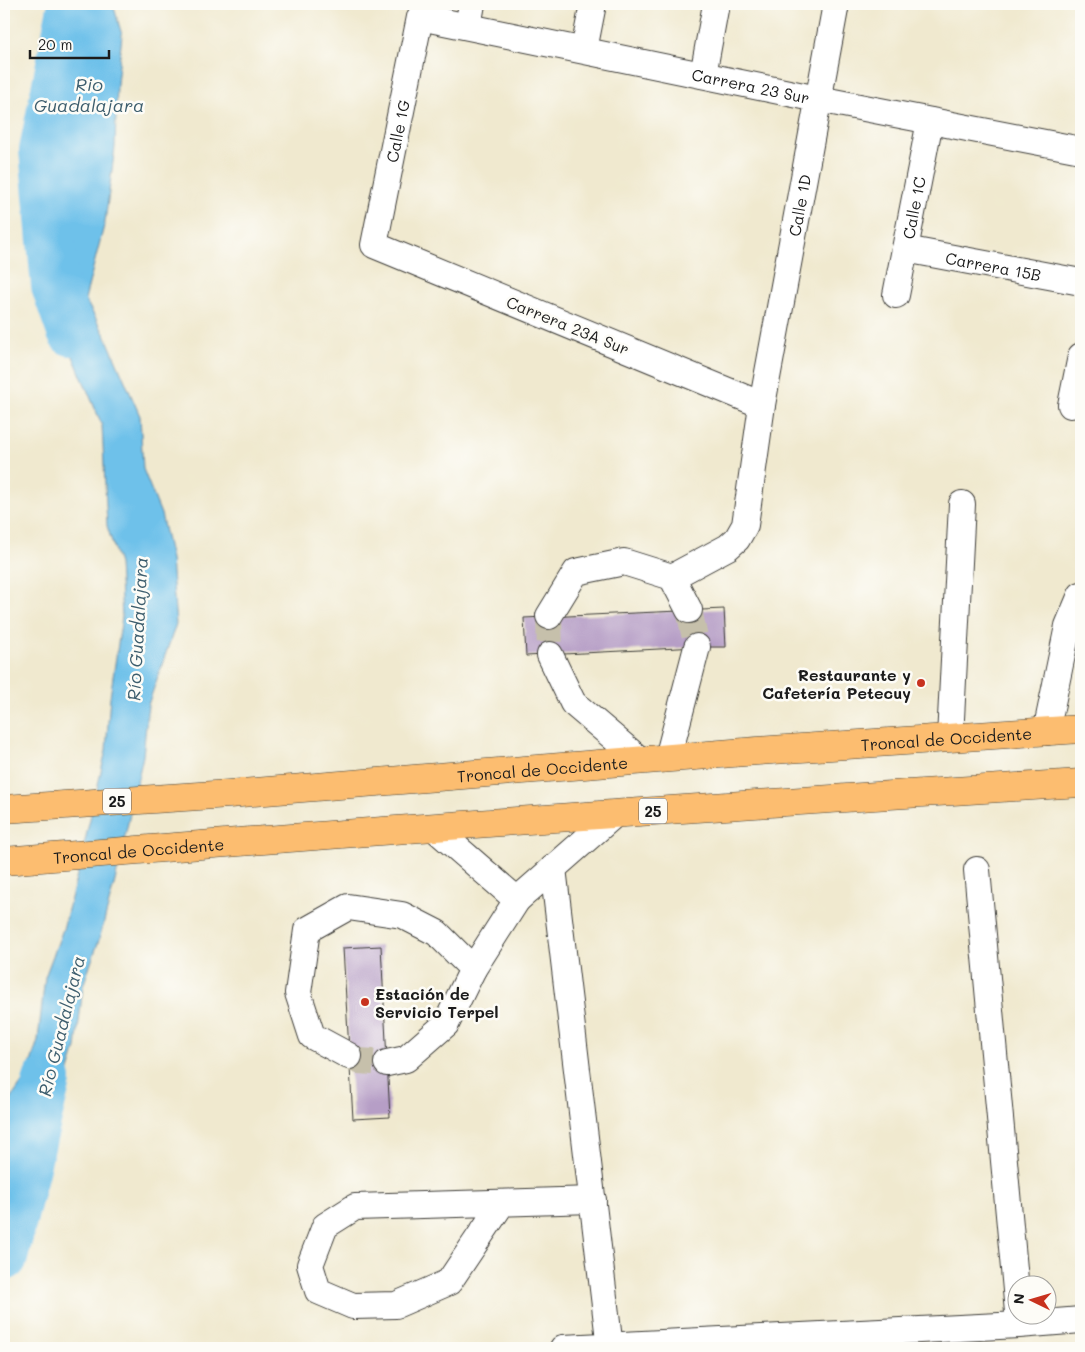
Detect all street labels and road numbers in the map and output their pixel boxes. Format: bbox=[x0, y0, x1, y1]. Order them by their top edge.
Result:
street label: Carrera 23 Sur bbox=[690, 63, 812, 108]
street label: Calle 1G bbox=[380, 98, 414, 164]
street label: Calle 1D bbox=[783, 173, 815, 238]
street label: Calle 1C bbox=[897, 175, 929, 241]
street label: Carrera 15B bbox=[944, 246, 1043, 285]
street label: Carrera 23A Sur bbox=[503, 291, 633, 359]
street label: Troncal de Occidente bbox=[860, 722, 1033, 754]
street label: Troncal de Occidente bbox=[456, 751, 629, 786]
road number: 25 bbox=[103, 788, 131, 814]
road number: 25 bbox=[639, 798, 667, 824]
street label: Troncal de Occidente bbox=[52, 833, 225, 867]

